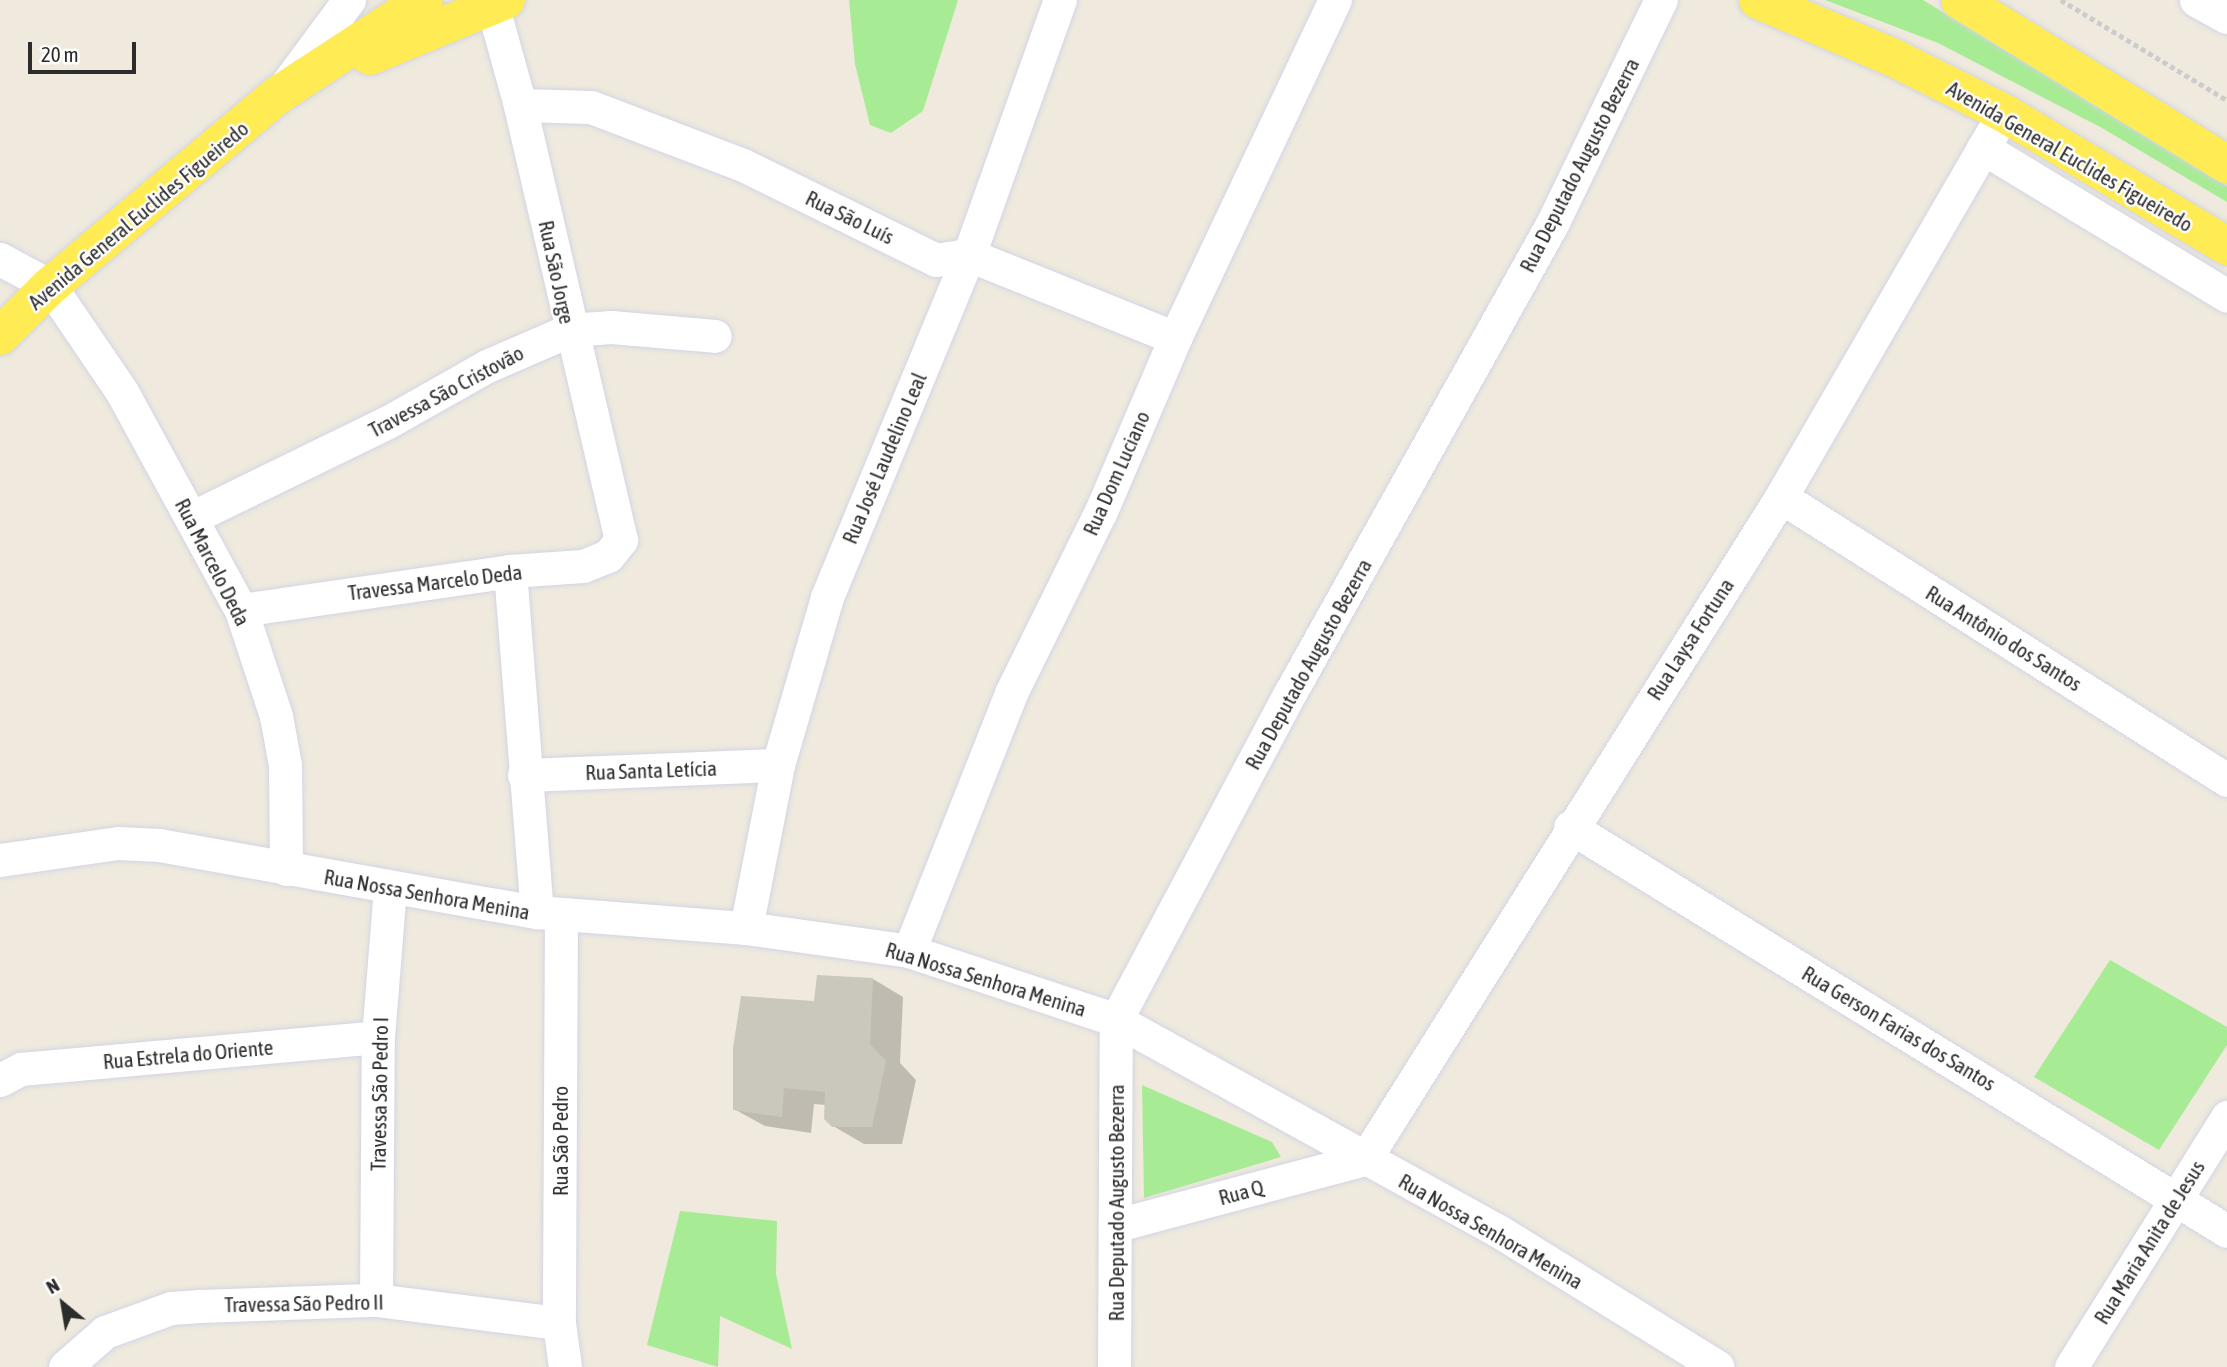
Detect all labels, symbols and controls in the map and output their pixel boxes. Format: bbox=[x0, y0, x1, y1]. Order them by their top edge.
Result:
scale bar bbox=[32, 28, 140, 72]
text: 20 m bbox=[41, 42, 79, 66]
street label: Rua Deputado Augusto Bezerra bbox=[1514, 54, 1644, 276]
street label: Avenida General Euclides Figueiredo bbox=[1943, 75, 2197, 237]
street label: Avenida General Euclides Figueiredo bbox=[23, 116, 253, 314]
street label: Rua São Luís bbox=[802, 185, 898, 249]
street label: Rua São Jorge bbox=[534, 218, 580, 326]
street label: Travessa São Cristovão bbox=[364, 340, 528, 442]
street label: Rua José Laudelino Leal bbox=[837, 369, 931, 547]
street label: Rua Dom Luciano bbox=[1077, 407, 1155, 539]
street label: Rua Marcelo Deda bbox=[170, 494, 256, 630]
street label: Rua Deputado Augusto Bezerra bbox=[1240, 554, 1376, 774]
street label: Travessa Marcelo Deda bbox=[346, 559, 524, 605]
street label: Rua Laysa Fortuna bbox=[1641, 573, 1739, 705]
street label: Rua Antônio dos Santos bbox=[1921, 580, 2087, 696]
street label: Rua Santa Letícia bbox=[585, 755, 717, 785]
street label: Rua Nossa Senhora Menina bbox=[322, 863, 532, 925]
street label: Rua Nossa Senhora Menina bbox=[883, 936, 1089, 1022]
street label: Rua Gerson Farias dos Santos bbox=[1798, 960, 2000, 1096]
street label: Travessa São Pedro I bbox=[365, 1017, 393, 1171]
street label: Rua Estrela do Oriente bbox=[102, 1034, 274, 1074]
street label: Rua Deputado Augusto Bezerra bbox=[1103, 1085, 1129, 1321]
street label: Rua São Pedro bbox=[547, 1086, 573, 1196]
street label: Rua Maria Anita de Jesus bbox=[2088, 1155, 2210, 1329]
street label: Rua Nossa Senhora Menina bbox=[1394, 1168, 1588, 1294]
street label: Rua Q bbox=[1216, 1174, 1266, 1210]
north arrow bbox=[28, 1269, 98, 1339]
text: N bbox=[42, 1273, 63, 1298]
street label: Travessa São Pedro II bbox=[224, 1289, 384, 1317]

